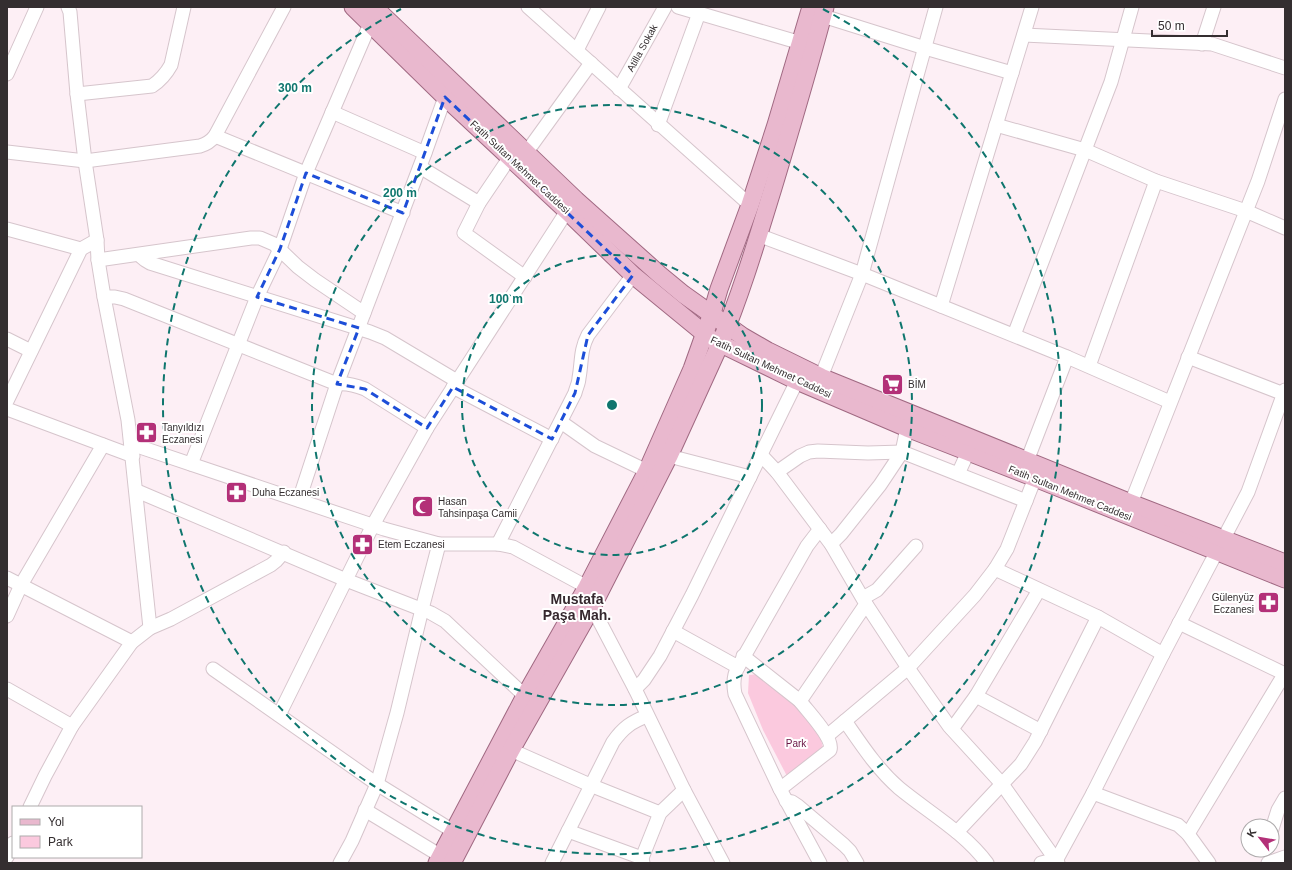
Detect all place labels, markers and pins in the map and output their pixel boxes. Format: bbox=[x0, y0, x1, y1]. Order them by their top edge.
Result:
supermarket icon: BİM bbox=[880, 371, 906, 397]
place label: BİM bbox=[908, 378, 926, 390]
centre of rings bbox=[605, 398, 619, 412]
pharmacy icon: Tanyıldızı Eczanesi bbox=[133, 420, 159, 446]
place label: Tanyıldızı Eczanesi bbox=[162, 422, 204, 445]
pharmacy icon: Duha Eczanesi bbox=[224, 479, 250, 505]
place label: Duha Eczanesi bbox=[252, 487, 319, 498]
mosque icon: Hasan Tahsinpaşa Camii bbox=[409, 494, 435, 520]
place label: Hasan Tahsinpaşa Camii bbox=[438, 496, 517, 519]
pharmacy icon: Etem Eczanesi bbox=[349, 531, 375, 557]
place label: Etem Eczanesi bbox=[378, 539, 445, 550]
pharmacy icon: Gülenyüz Eczanesi bbox=[1256, 590, 1282, 616]
place label: Gülenyüz Eczanesi bbox=[1212, 592, 1254, 615]

